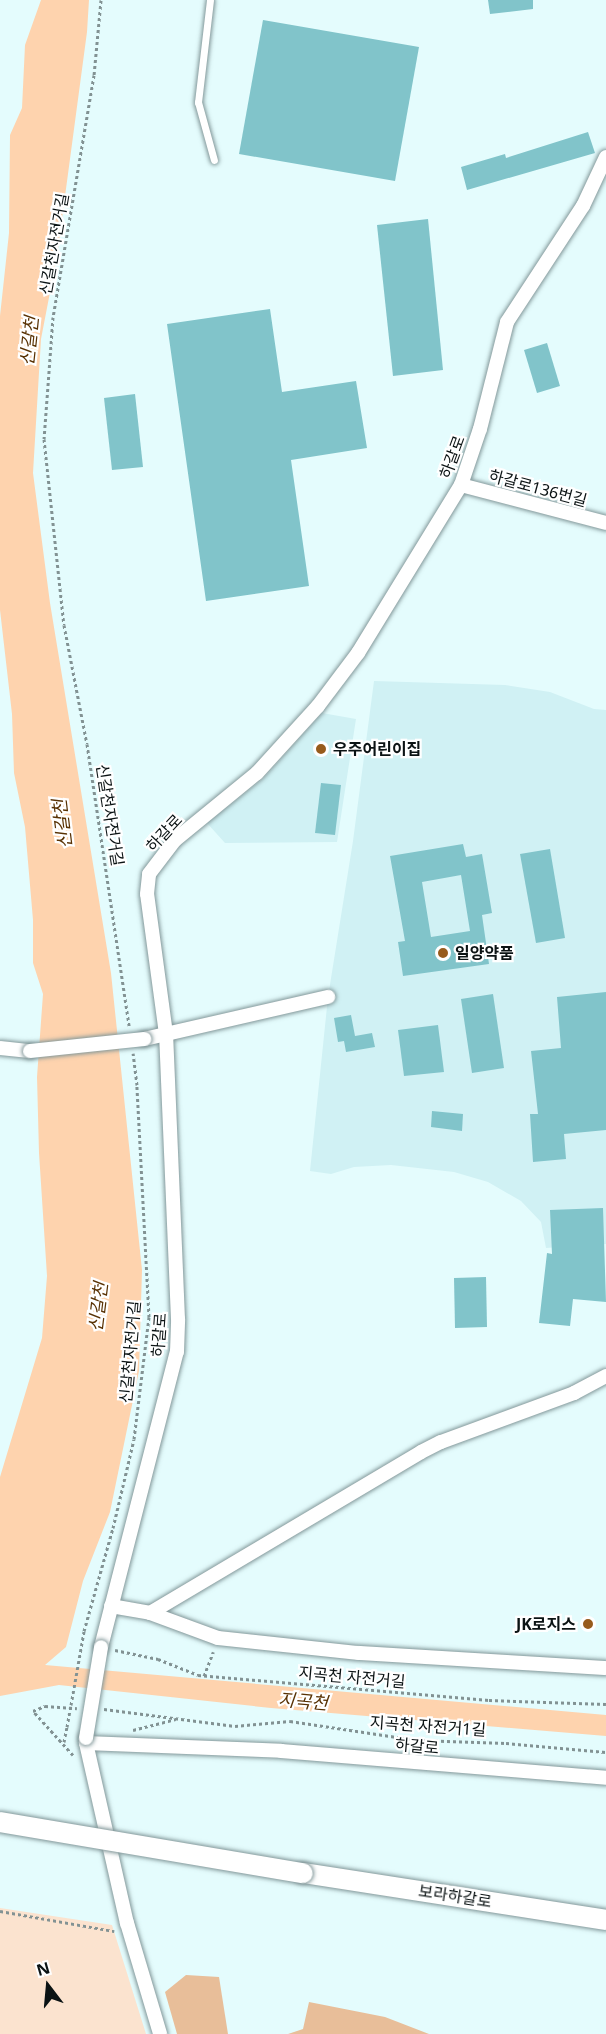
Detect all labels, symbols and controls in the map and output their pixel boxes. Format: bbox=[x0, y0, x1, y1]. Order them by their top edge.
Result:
street label: 신갈천자전거길 bbox=[36, 192, 72, 296]
water label: 신갈천 bbox=[16, 315, 42, 367]
street label: 하갈로 bbox=[435, 433, 469, 481]
street label: 하갈로136번길 bbox=[487, 466, 589, 510]
place label: 우주어린이집 bbox=[333, 739, 421, 759]
marker: 우주어린이집 bbox=[314, 742, 328, 756]
street label: 신갈천자전거길 bbox=[92, 763, 128, 867]
water label: 신갈천 bbox=[48, 798, 76, 850]
street label: 하갈로 bbox=[142, 810, 186, 856]
place label: 일양약품 bbox=[455, 943, 514, 963]
marker: 일양약품 bbox=[436, 946, 450, 960]
water label: 신갈천 bbox=[84, 1281, 112, 1333]
street label: 신갈천자전거길 bbox=[116, 1300, 144, 1404]
street label: 하갈로 bbox=[148, 1312, 170, 1358]
place label: JK로지스 bbox=[516, 1614, 576, 1634]
marker: JK로지스 bbox=[581, 1617, 595, 1631]
street label: 지곡천 자전거길 bbox=[298, 1663, 406, 1691]
water label: 지곡천 bbox=[277, 1688, 329, 1714]
street label: 지곡천 자전거1길 bbox=[369, 1712, 487, 1740]
street label: 하갈로 bbox=[394, 1735, 440, 1757]
street label: 보라하갈로 bbox=[417, 1881, 493, 1911]
north arrow bbox=[18, 1956, 78, 2016]
text: N bbox=[34, 1956, 52, 1981]

